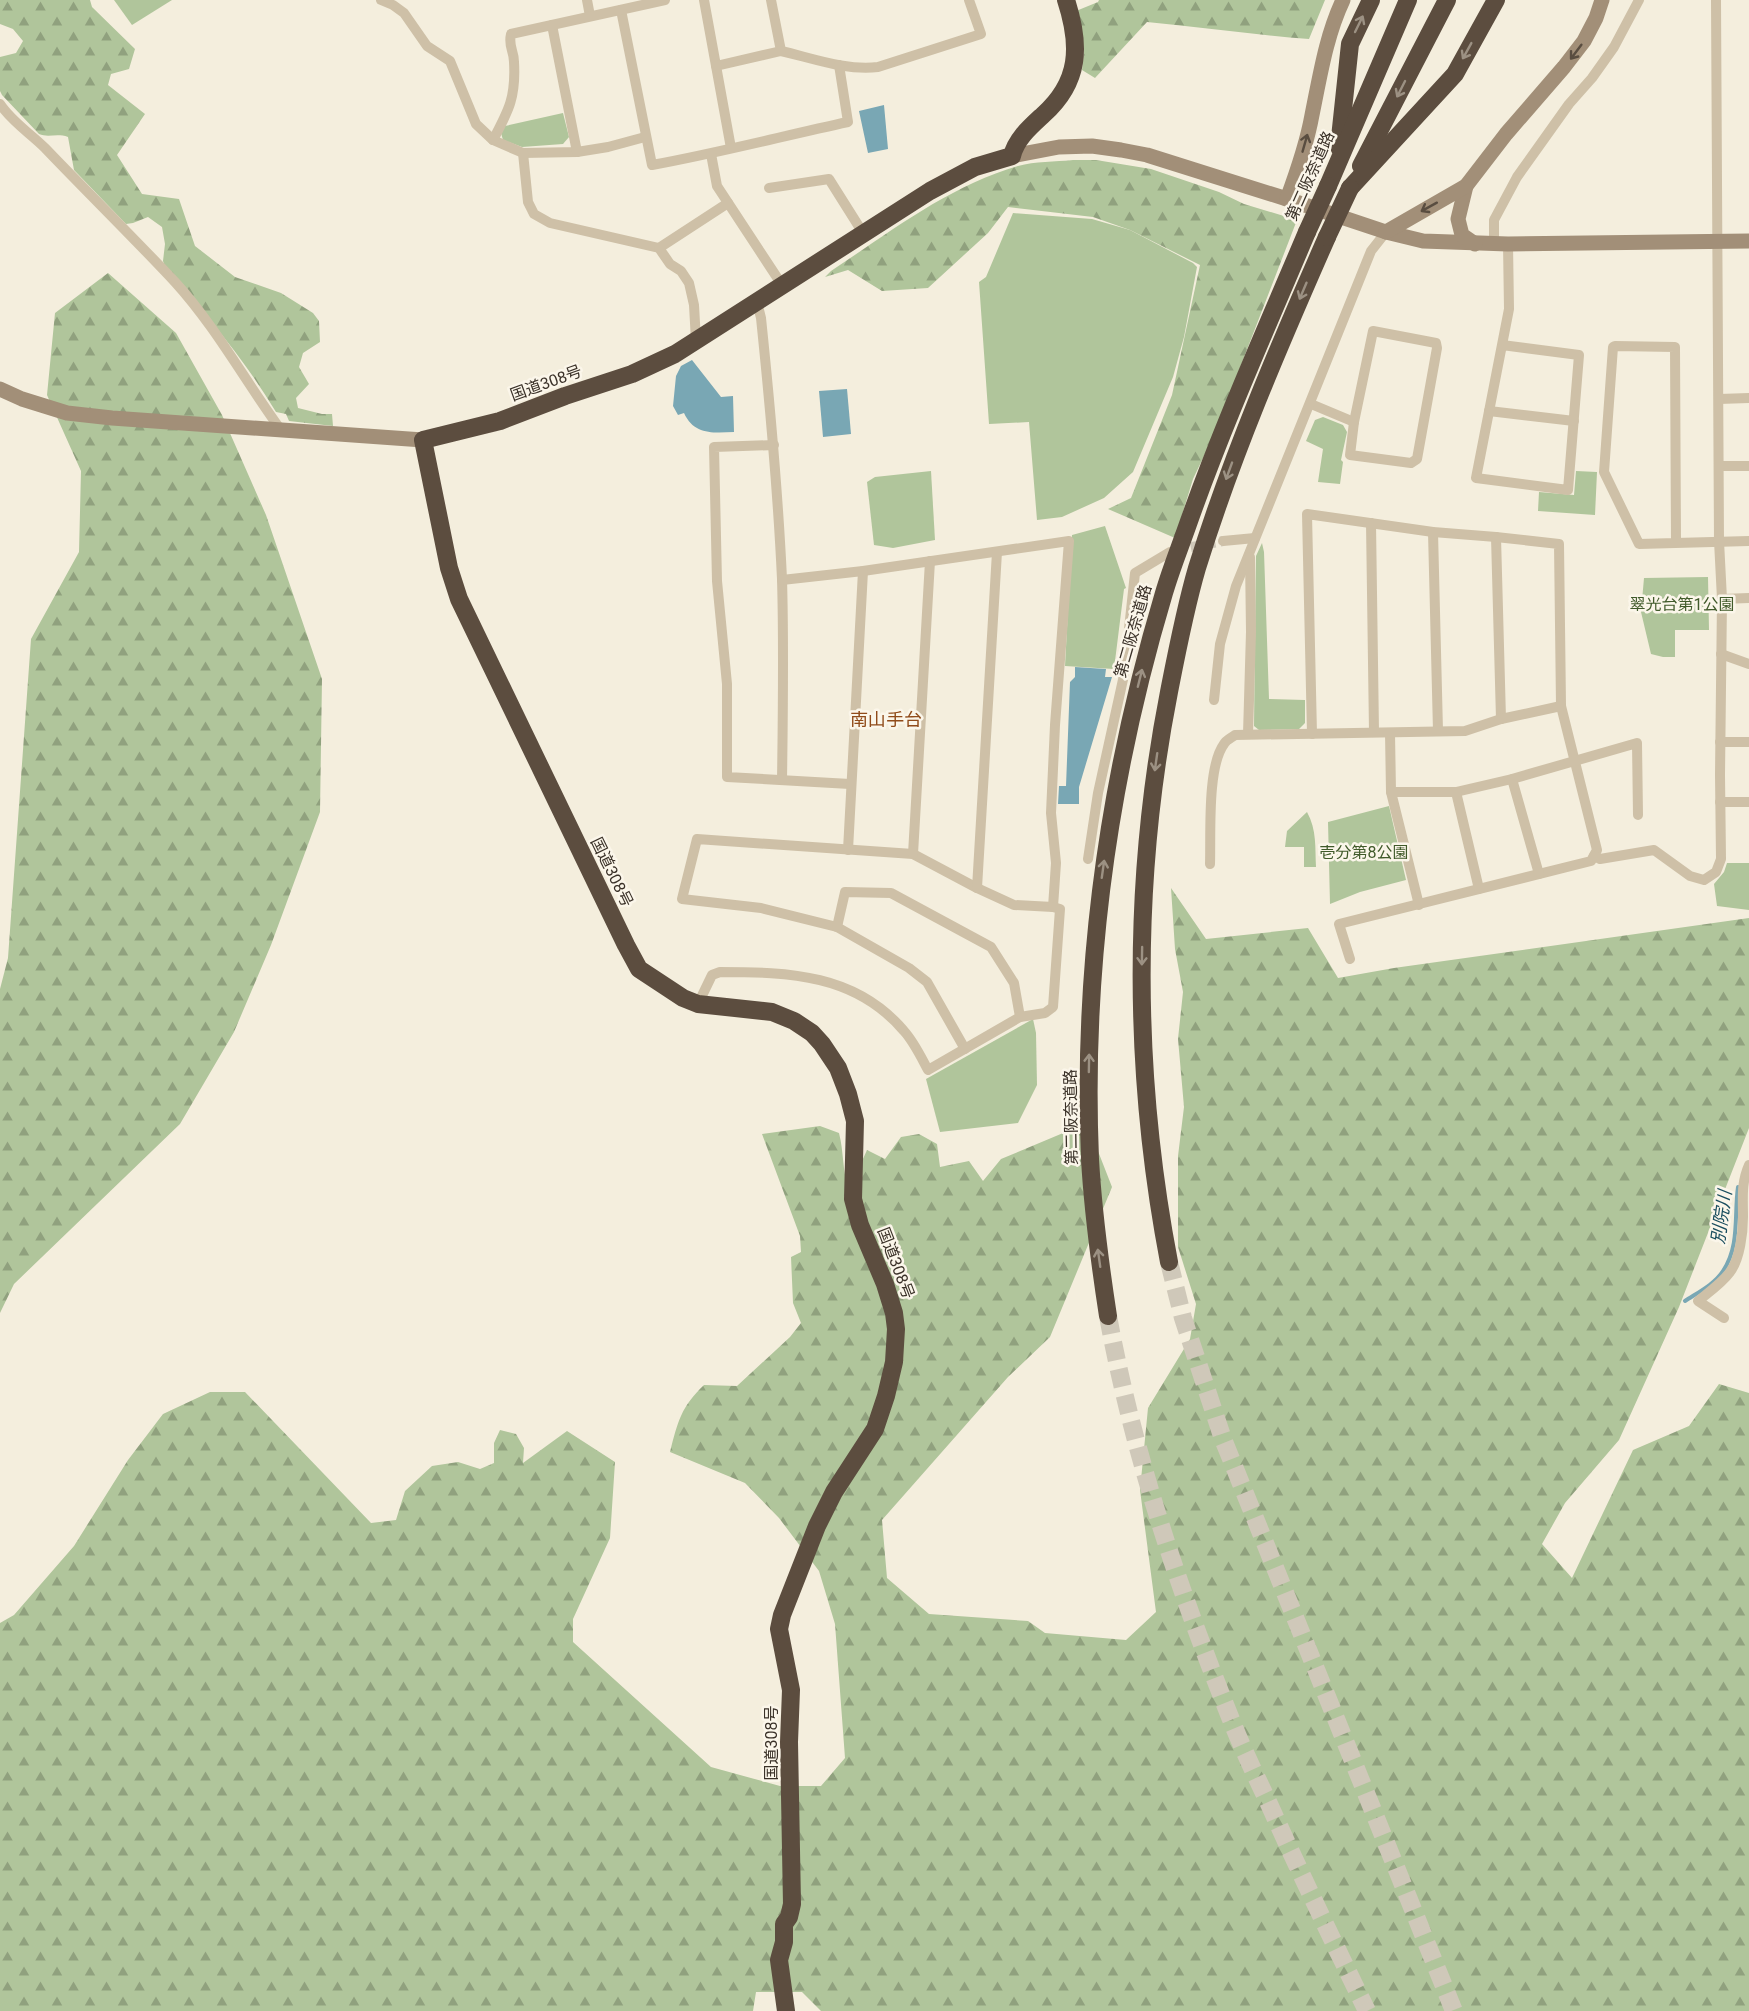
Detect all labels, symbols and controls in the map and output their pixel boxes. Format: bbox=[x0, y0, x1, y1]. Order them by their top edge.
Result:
one-way arrow bbox=[1354, 16, 1366, 34]
one-way arrow bbox=[1461, 42, 1473, 59]
one-way arrow bbox=[1569, 43, 1582, 59]
one-way arrow bbox=[1395, 80, 1406, 98]
street label: 第二阪奈道路 bbox=[1282, 128, 1338, 224]
one-way arrow bbox=[1300, 134, 1311, 153]
one-way arrow bbox=[1421, 201, 1438, 213]
one-way arrow bbox=[1297, 281, 1308, 300]
street label: 国道308号 bbox=[508, 361, 584, 405]
one-way arrow bbox=[1223, 462, 1234, 480]
street label: 第二阪奈道路 bbox=[1111, 582, 1155, 680]
park label: 翠光台第1公園 bbox=[1630, 595, 1735, 614]
one-way arrow bbox=[1135, 668, 1146, 687]
district label: 南山手台 bbox=[850, 709, 922, 730]
one-way arrow bbox=[1151, 751, 1162, 771]
street label: 国道308号 bbox=[587, 834, 637, 910]
park label: 壱分第8公園 bbox=[1320, 843, 1409, 862]
one-way arrow bbox=[1098, 860, 1109, 879]
one-way arrow bbox=[1136, 946, 1148, 966]
one-way arrow bbox=[1084, 1054, 1095, 1074]
street label: 第二阪奈道路 bbox=[1061, 1069, 1081, 1165]
water label: 別院川 bbox=[1707, 1187, 1735, 1245]
street label: 国道308号 bbox=[874, 1225, 918, 1301]
one-way arrow bbox=[1094, 1248, 1105, 1268]
street label: 国道308号 bbox=[762, 1706, 781, 1780]

